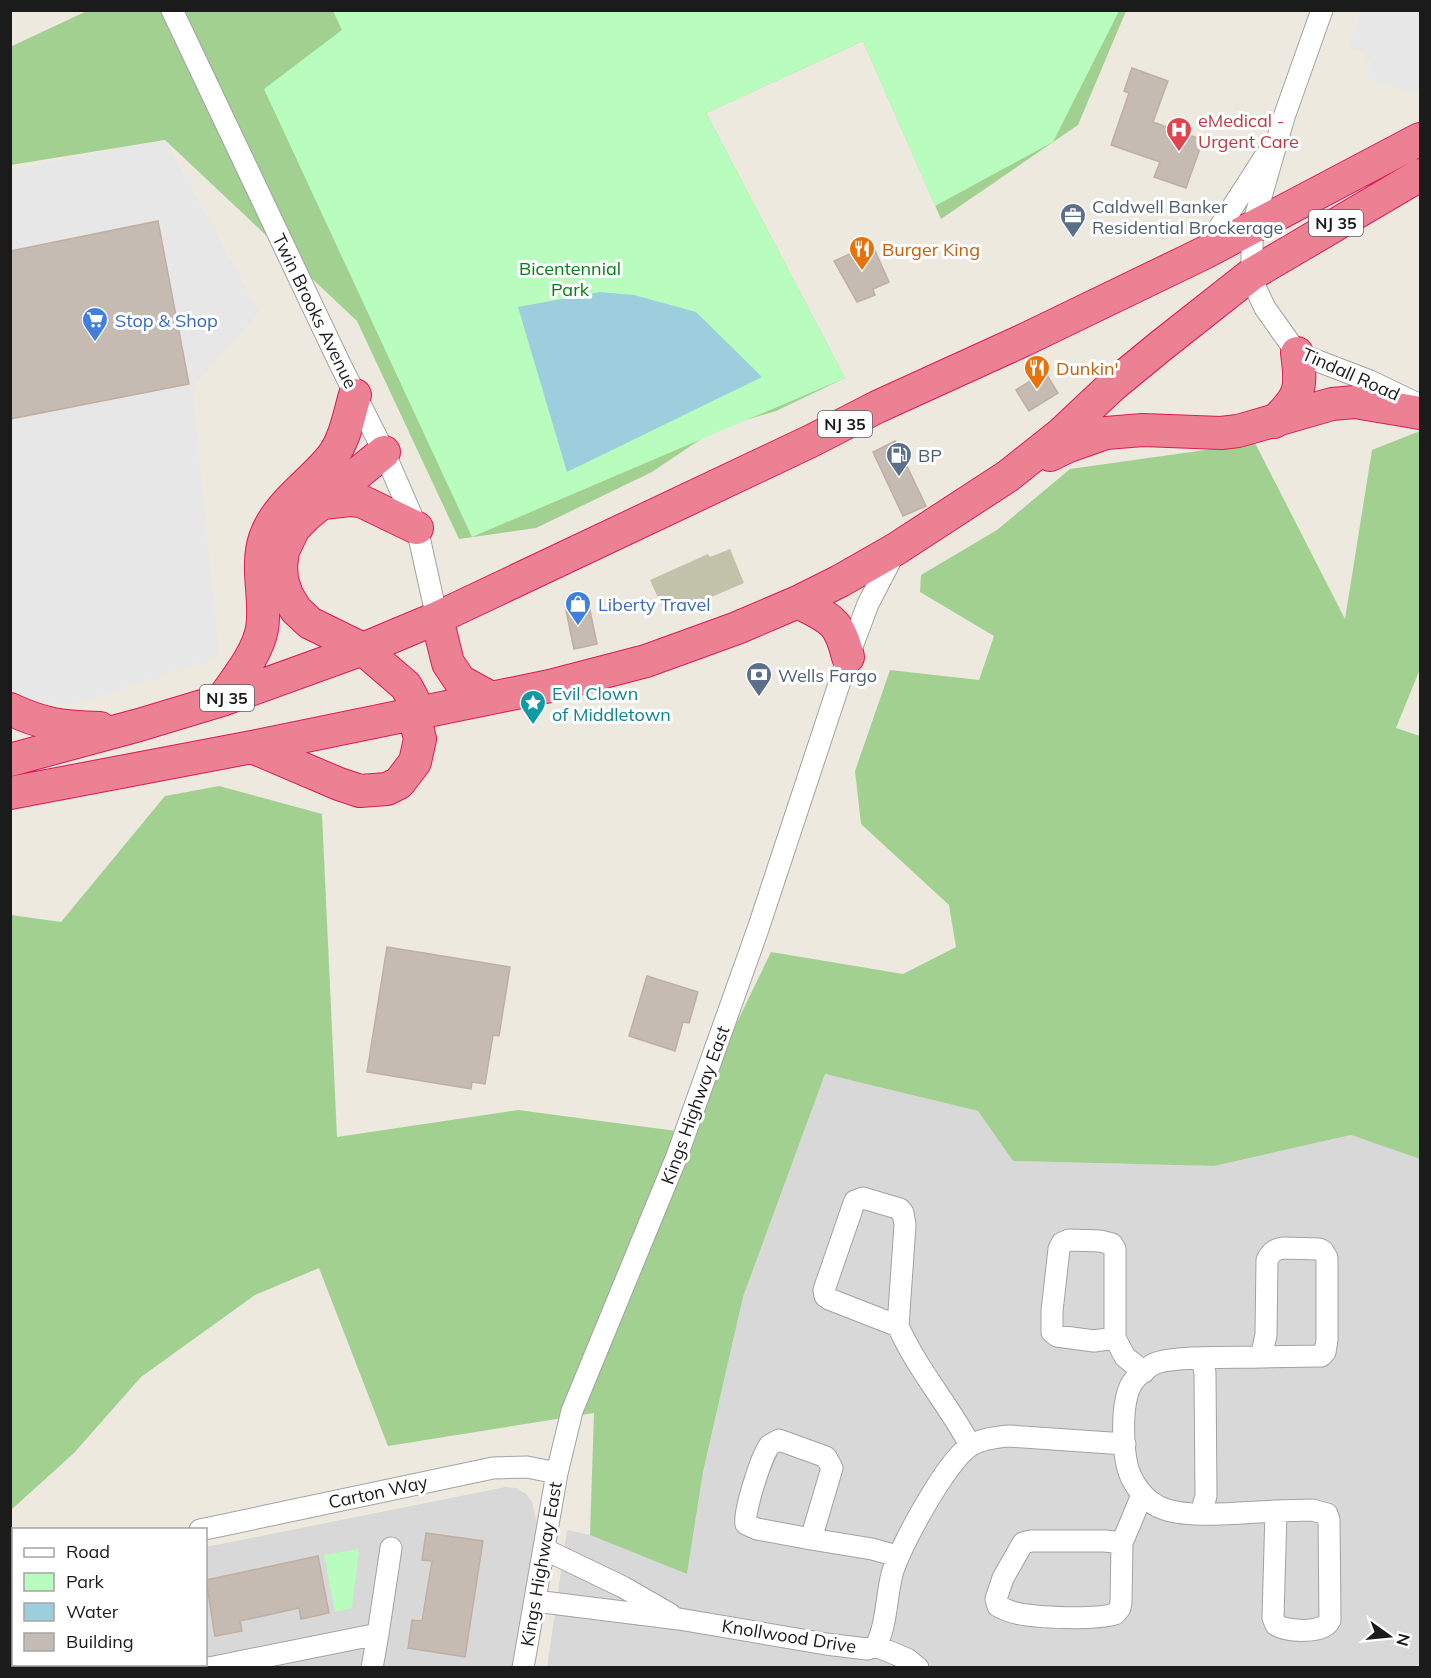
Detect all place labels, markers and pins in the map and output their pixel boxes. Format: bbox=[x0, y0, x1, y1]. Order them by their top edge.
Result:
place label: eMedical - Urgent Care bbox=[1198, 109, 1299, 153]
hospital icon: eMedical - Urgent Care bbox=[1164, 115, 1194, 153]
place label: Caldwell Banker Residential Brockerage bbox=[1092, 195, 1283, 239]
office icon: Caldwell Banker Residential Brockerage bbox=[1058, 201, 1088, 239]
restaurant icon: Burger King bbox=[847, 234, 877, 272]
place label: Burger King bbox=[882, 238, 980, 261]
supermarket icon: Stop & Shop bbox=[80, 305, 110, 343]
place label: Stop & Shop bbox=[115, 309, 218, 332]
restaurant icon: Dunkin' bbox=[1022, 353, 1052, 391]
place label: Dunkin' bbox=[1056, 357, 1118, 380]
fuel station icon: BP bbox=[884, 440, 914, 478]
place label: BP bbox=[918, 444, 942, 467]
shop icon: Liberty Travel bbox=[563, 589, 593, 627]
place label: Liberty Travel bbox=[598, 593, 711, 616]
bank icon: Wells Fargo bbox=[744, 660, 774, 698]
place label: Wells Fargo bbox=[778, 664, 877, 687]
place label: Evil Clown of Middletown bbox=[552, 682, 671, 726]
place icon: Evil Clown of Middletown bbox=[518, 688, 548, 726]

